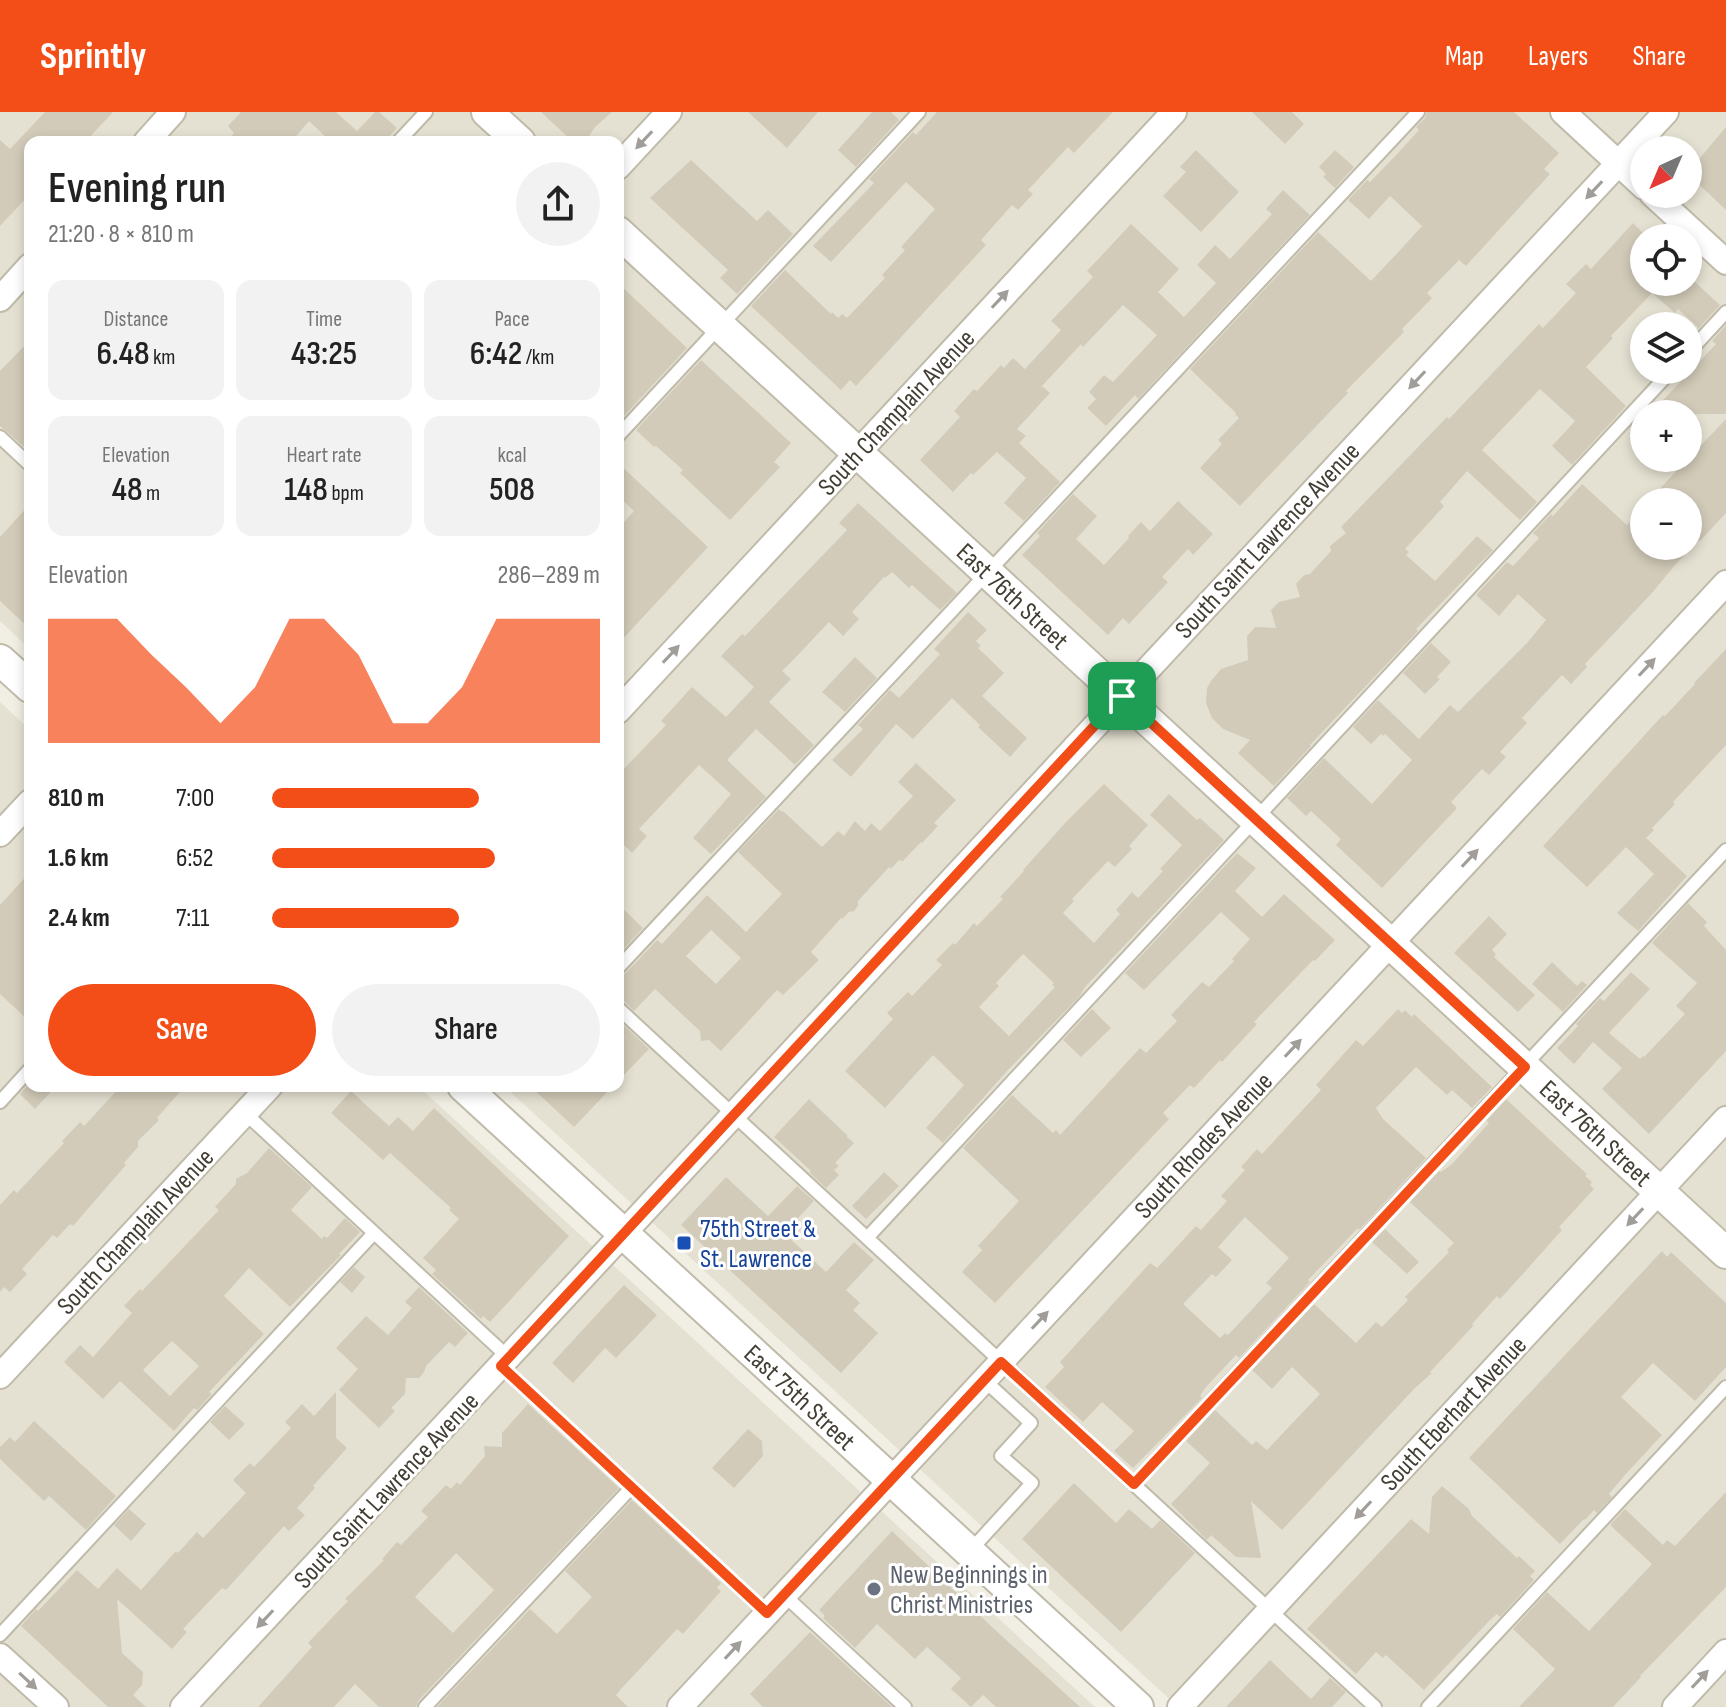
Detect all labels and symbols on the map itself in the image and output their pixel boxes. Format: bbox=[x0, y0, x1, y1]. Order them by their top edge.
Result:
one-way arrow bbox=[635, 130, 653, 149]
north arrow bbox=[1630, 136, 1702, 208]
one-way arrow bbox=[1585, 180, 1603, 199]
one-way arrow bbox=[991, 290, 1009, 309]
street label: South Champlain Avenue bbox=[812, 324, 982, 502]
one-way arrow bbox=[1408, 370, 1426, 389]
street label: South Saint Lawrence Avenue bbox=[1169, 437, 1367, 645]
street label: East 76th Street bbox=[950, 537, 1074, 657]
one-way arrow bbox=[662, 645, 680, 664]
one-way arrow bbox=[1638, 658, 1656, 677]
pin bbox=[1088, 662, 1156, 730]
one-way arrow bbox=[1461, 848, 1479, 867]
one-way arrow bbox=[1284, 1039, 1302, 1058]
street label: South Rhodes Avenue bbox=[1129, 1067, 1280, 1225]
street label: East 76th Street bbox=[1533, 1074, 1657, 1194]
street label: South Champlain Avenue bbox=[51, 1143, 221, 1321]
one-way arrow bbox=[1626, 1208, 1644, 1227]
place label: 75th Street & St. Lawrence bbox=[700, 1214, 816, 1275]
marker: 75th Street & St. Lawrence bbox=[675, 1234, 693, 1252]
one-way arrow bbox=[1030, 1311, 1048, 1330]
street label: South Eberhart Avenue bbox=[1375, 1330, 1534, 1498]
street label: East 75th Street bbox=[737, 1339, 861, 1457]
street label: South Saint Lawrence Avenue bbox=[288, 1387, 486, 1595]
one-way arrow bbox=[1354, 1501, 1372, 1520]
place label: New Beginnings in Christ Ministries bbox=[890, 1560, 1048, 1621]
marker: New Beginnings in Christ Ministries bbox=[865, 1580, 883, 1598]
one-way arrow bbox=[256, 1609, 275, 1628]
one-way arrow bbox=[723, 1641, 741, 1660]
one-way arrow bbox=[1691, 1670, 1709, 1689]
one-way arrow bbox=[18, 1672, 37, 1690]

